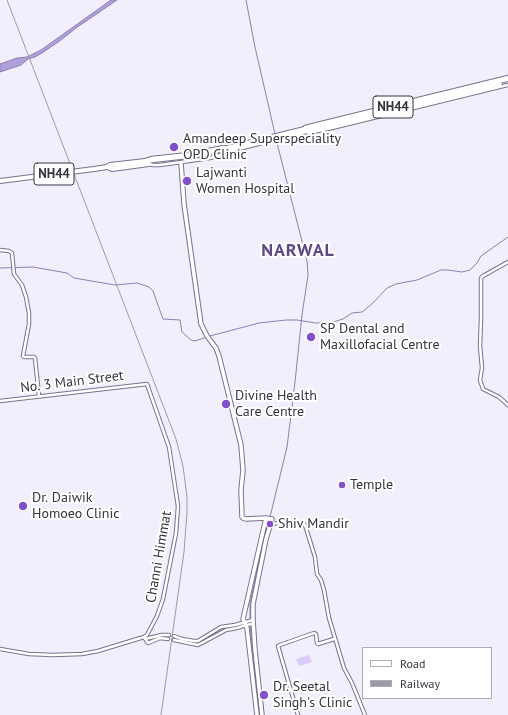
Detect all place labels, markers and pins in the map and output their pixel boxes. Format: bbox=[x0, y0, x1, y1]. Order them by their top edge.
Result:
place label: Amandeep Superspeciality OPD Clinic bbox=[183, 131, 341, 164]
marker: Amandeep Superspeciality OPD Clinic bbox=[168, 141, 180, 153]
place label: Lajwanti Women Hospital bbox=[196, 165, 294, 198]
marker: Lajwanti Women Hospital bbox=[181, 175, 193, 187]
place label: SP Dental and Maxillofacial Centre bbox=[320, 321, 440, 354]
marker: SP Dental and Maxillofacial Centre bbox=[305, 331, 317, 343]
place label: Divine Health Care Centre bbox=[235, 388, 317, 420]
marker: Divine Health Care Centre bbox=[220, 398, 232, 410]
place label: Temple bbox=[350, 477, 393, 493]
marker: Temple bbox=[337, 480, 347, 490]
place label: Dr. Daiwik Homoeo Clinic bbox=[32, 490, 120, 522]
marker: Dr. Daiwik Homoeo Clinic bbox=[17, 500, 29, 512]
place label: Shiv Mandir bbox=[278, 516, 349, 532]
marker: Shiv Mandir bbox=[265, 519, 275, 529]
place label: Dr. Seetal Singh's Clinic bbox=[273, 679, 352, 712]
marker: Dr. Seetal Singh's Clinic bbox=[258, 689, 270, 701]

